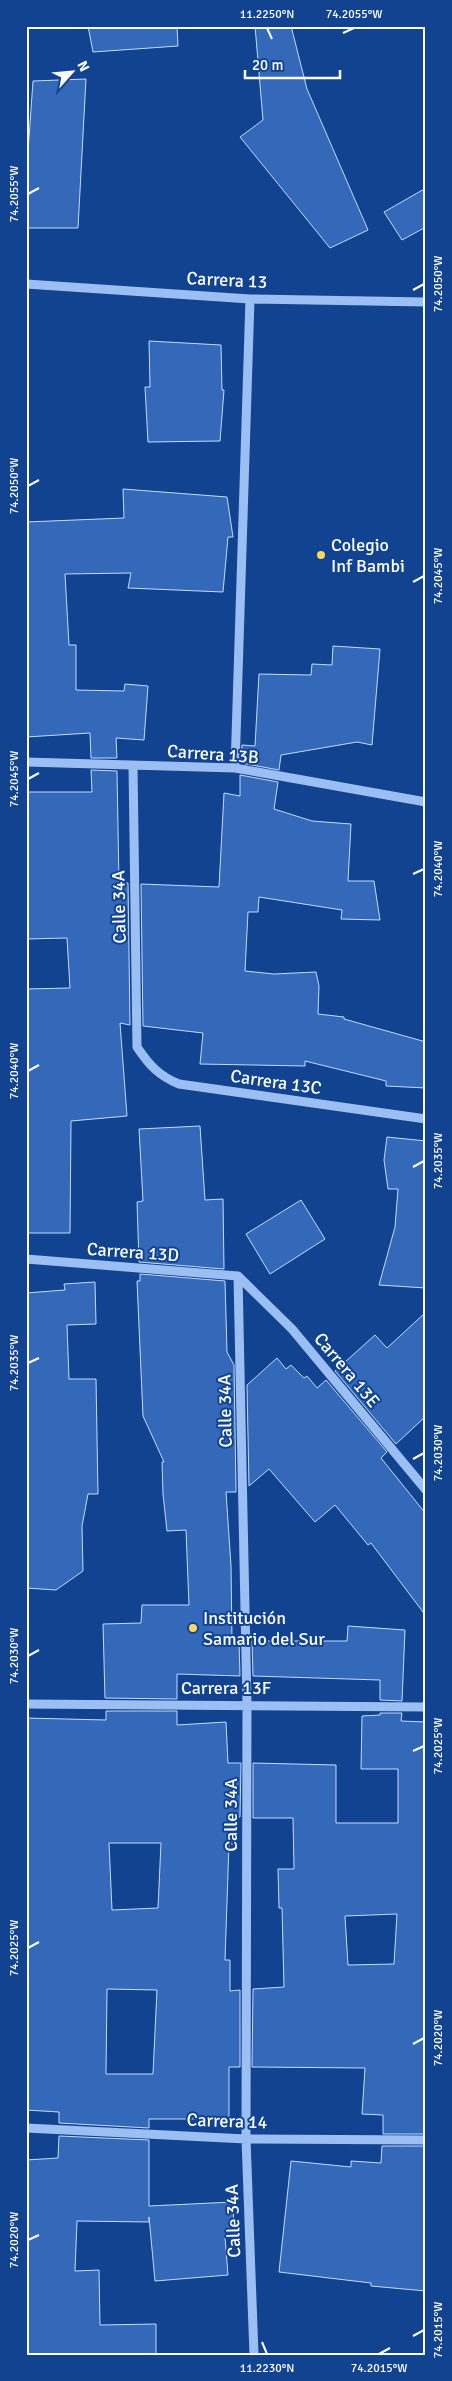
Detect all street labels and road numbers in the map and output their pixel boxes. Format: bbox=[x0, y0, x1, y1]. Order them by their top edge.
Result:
street label: Carrera 13 bbox=[186, 267, 268, 293]
street label: Carrera 13B bbox=[166, 740, 260, 768]
street label: Calle 34A bbox=[107, 870, 131, 944]
street label: Carrera 13C bbox=[229, 1065, 323, 1099]
street label: Carrera 13D bbox=[86, 1238, 180, 1266]
street label: Carrera 13E bbox=[309, 1328, 385, 1412]
street label: Calle 34A bbox=[213, 1374, 237, 1448]
street label: Carrera 13F bbox=[181, 1677, 271, 1699]
street label: Calle 34A bbox=[220, 1778, 242, 1852]
street label: Carrera 14 bbox=[186, 2109, 268, 2133]
street label: Calle 34A bbox=[221, 2184, 245, 2258]

